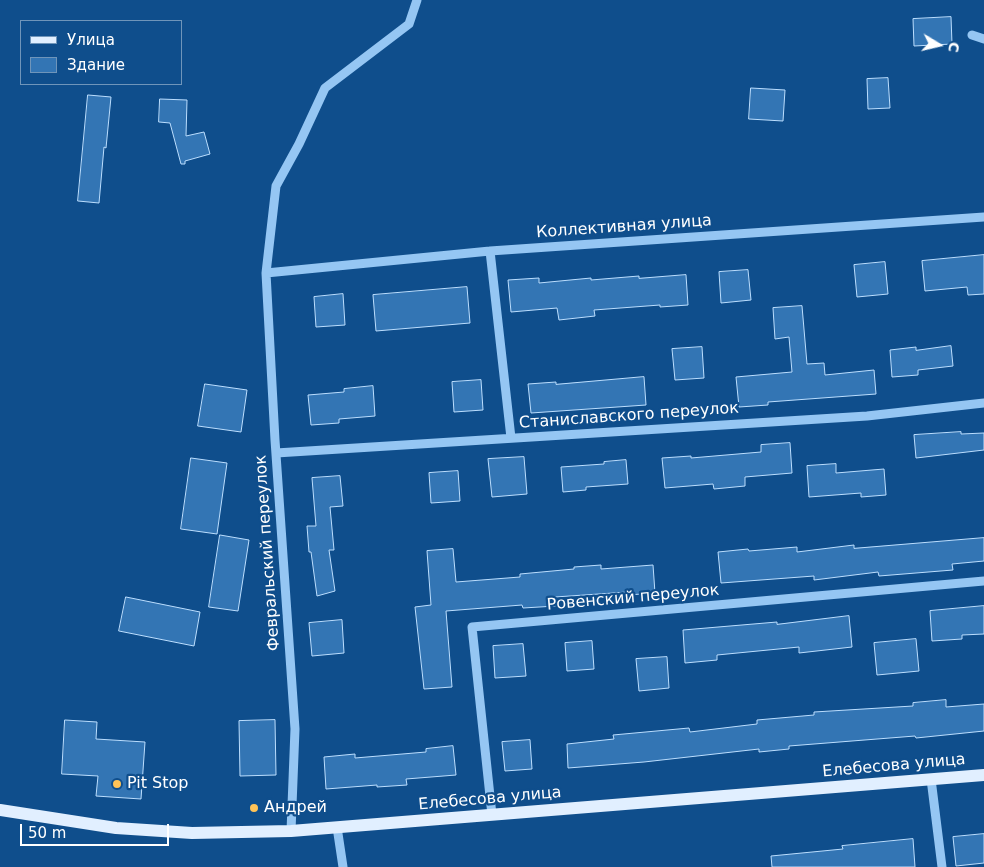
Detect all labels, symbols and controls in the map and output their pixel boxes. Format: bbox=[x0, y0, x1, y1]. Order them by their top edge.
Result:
legend bbox=[20, 20, 182, 85]
north arrow bbox=[914, 20, 964, 70]
text: Улица bbox=[67, 31, 115, 49]
text: С bbox=[945, 41, 963, 54]
text: Здание bbox=[67, 56, 125, 74]
street label: Коллективная улица bbox=[536, 211, 712, 243]
street label: Станиславского переулок bbox=[518, 399, 740, 433]
street label: Февральский переулок bbox=[252, 454, 284, 652]
street label: Ровенский переулок bbox=[546, 581, 720, 615]
street label: Елебесова улица bbox=[822, 750, 966, 782]
place label: Pit Stop bbox=[127, 774, 188, 794]
marker: Pit Stop bbox=[111, 778, 123, 790]
street label: Елебесова улица bbox=[418, 783, 562, 815]
place label: Андрей bbox=[264, 798, 327, 818]
marker: Андрей bbox=[248, 802, 260, 814]
scale bar bbox=[22, 814, 171, 846]
text: 50 m bbox=[28, 824, 66, 842]

